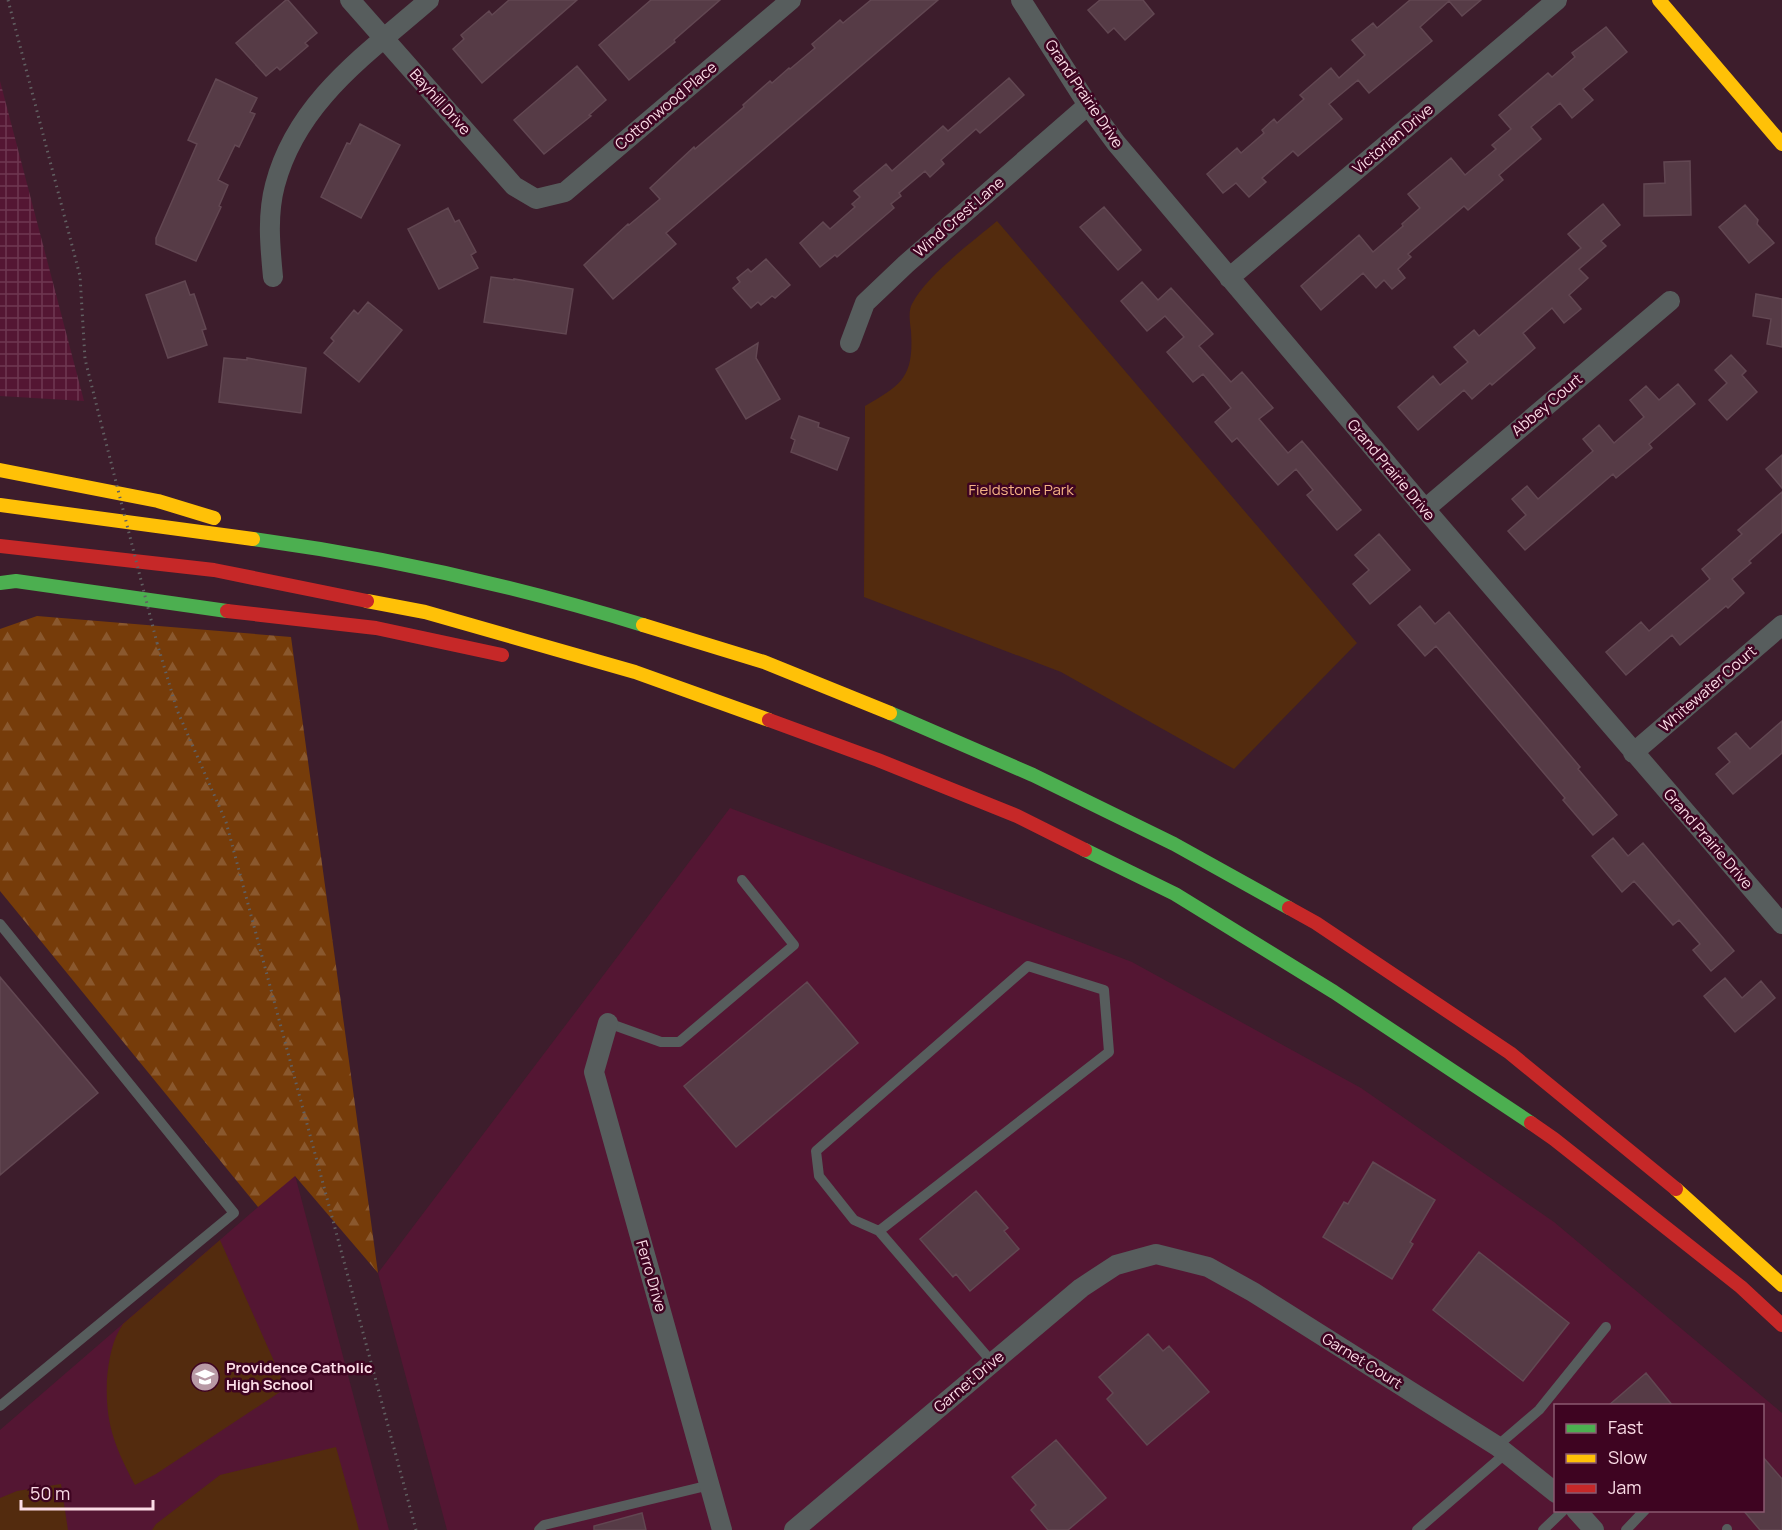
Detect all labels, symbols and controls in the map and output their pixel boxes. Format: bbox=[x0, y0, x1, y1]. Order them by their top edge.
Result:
street label: Grand Prairie Drive bbox=[1040, 35, 1129, 152]
street label: Cottonwood Place bbox=[610, 57, 721, 155]
street label: Bayhill Drive bbox=[405, 64, 476, 140]
street label: Victorian Drive bbox=[1348, 98, 1438, 179]
street label: Wind Crest Lane bbox=[909, 171, 1008, 262]
street label: Abbey Court bbox=[1507, 369, 1587, 441]
street label: Grand Prairie Drive bbox=[1343, 414, 1440, 525]
park label: Fieldstone Park bbox=[968, 479, 1074, 500]
street label: Whitewater Court bbox=[1654, 640, 1761, 737]
street label: Grand Prairie Drive bbox=[1659, 784, 1758, 893]
street label: Ferro Drive bbox=[631, 1238, 672, 1314]
street label: Garnet Court bbox=[1318, 1328, 1406, 1394]
street label: Garnet Drive bbox=[929, 1346, 1009, 1417]
place label: Providence Catholic High School bbox=[226, 1357, 373, 1395]
school or university icon: Providence Catholic High School bbox=[189, 1361, 221, 1393]
legend bbox=[1554, 1404, 1764, 1512]
text: Fast bbox=[1608, 1415, 1643, 1439]
text: Slow bbox=[1608, 1445, 1648, 1469]
scale bar bbox=[21, 1473, 153, 1511]
text: Jam bbox=[1608, 1475, 1642, 1499]
text: 50 m bbox=[30, 1481, 70, 1505]

